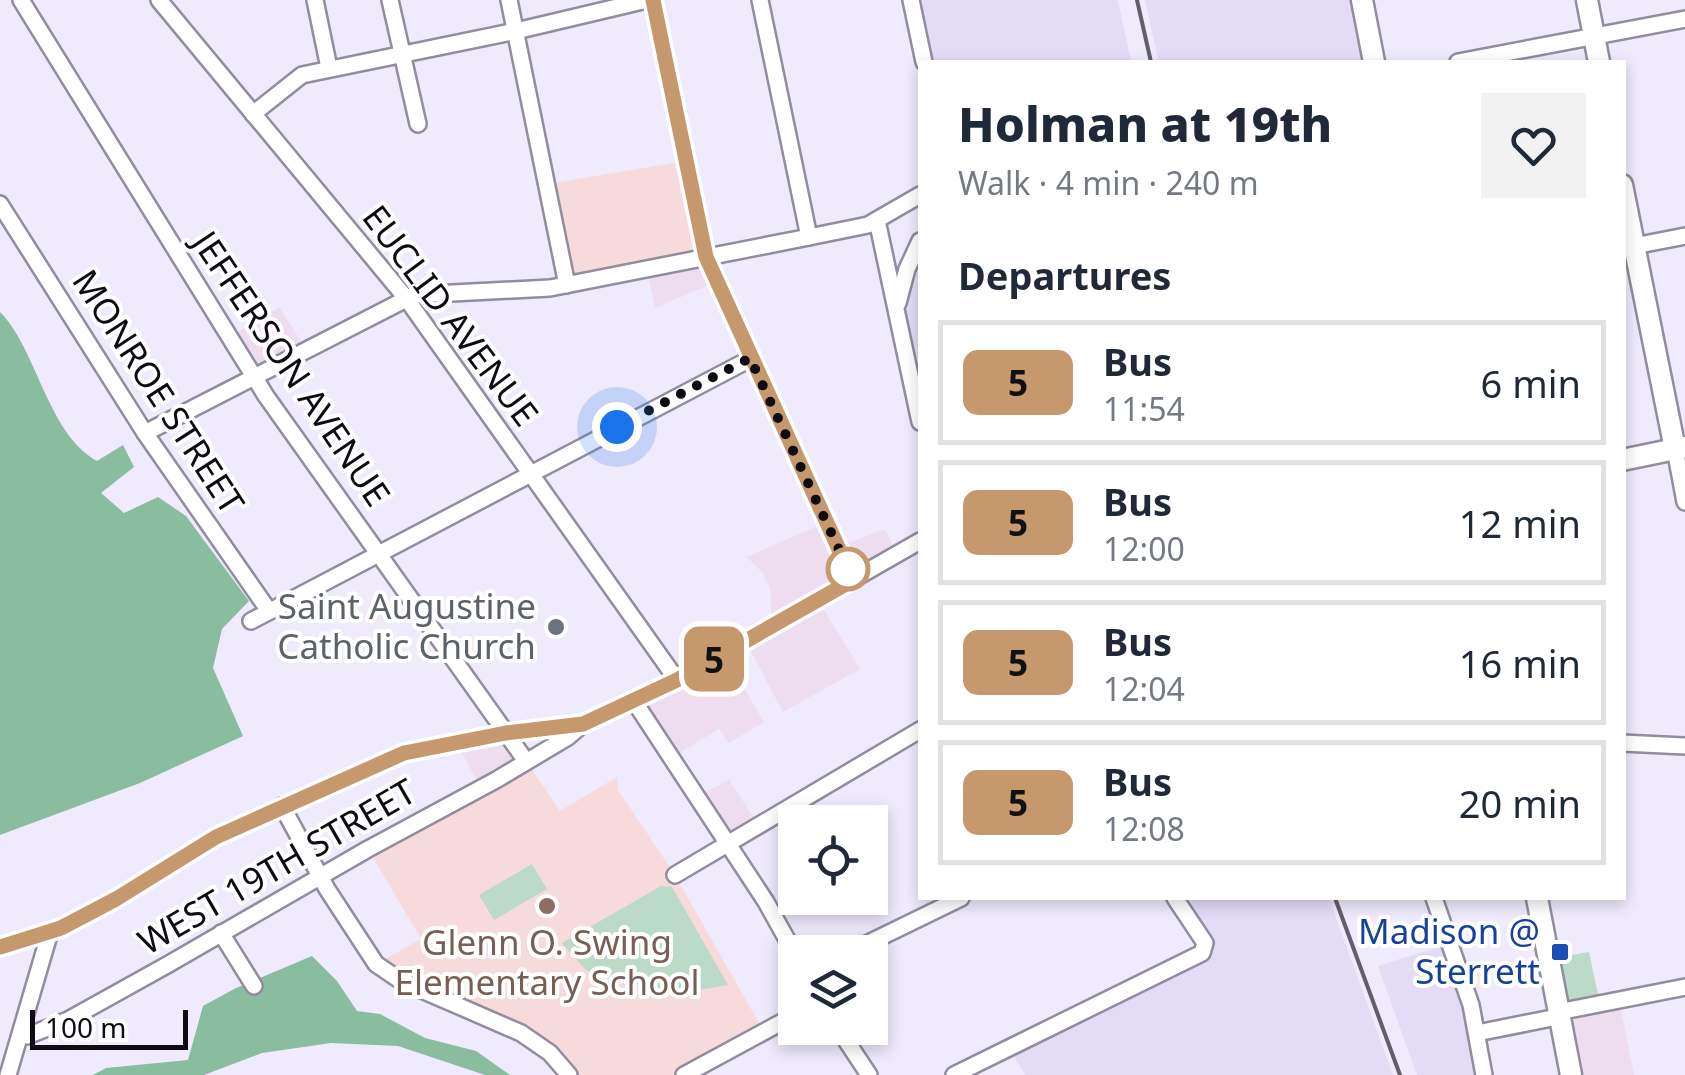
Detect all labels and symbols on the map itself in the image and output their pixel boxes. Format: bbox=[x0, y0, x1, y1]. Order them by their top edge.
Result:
street label: EUCLID AVENUE bbox=[353, 195, 550, 435]
street label: JEFFERSON AVENUE bbox=[181, 219, 402, 515]
street label: MONROE STREET bbox=[63, 260, 256, 523]
your location bbox=[592, 402, 642, 452]
unlabelled marker bbox=[827, 548, 869, 590]
place label: Saint Augustine Catholic Church bbox=[277, 582, 536, 669]
marker: Saint Augustine Catholic Church bbox=[545, 616, 567, 638]
line badge: 5 bbox=[682, 626, 746, 692]
street label: WEST 19TH STREET bbox=[129, 767, 424, 964]
marker: Glenn O. Swing Elementary School bbox=[536, 895, 558, 917]
place label: Madison @ Sterrett bbox=[1358, 907, 1540, 994]
place label: Glenn O. Swing Elementary School bbox=[394, 918, 700, 1005]
marker: Madison @ Sterrett bbox=[1549, 941, 1571, 963]
scale bar bbox=[30, 1005, 188, 1050]

